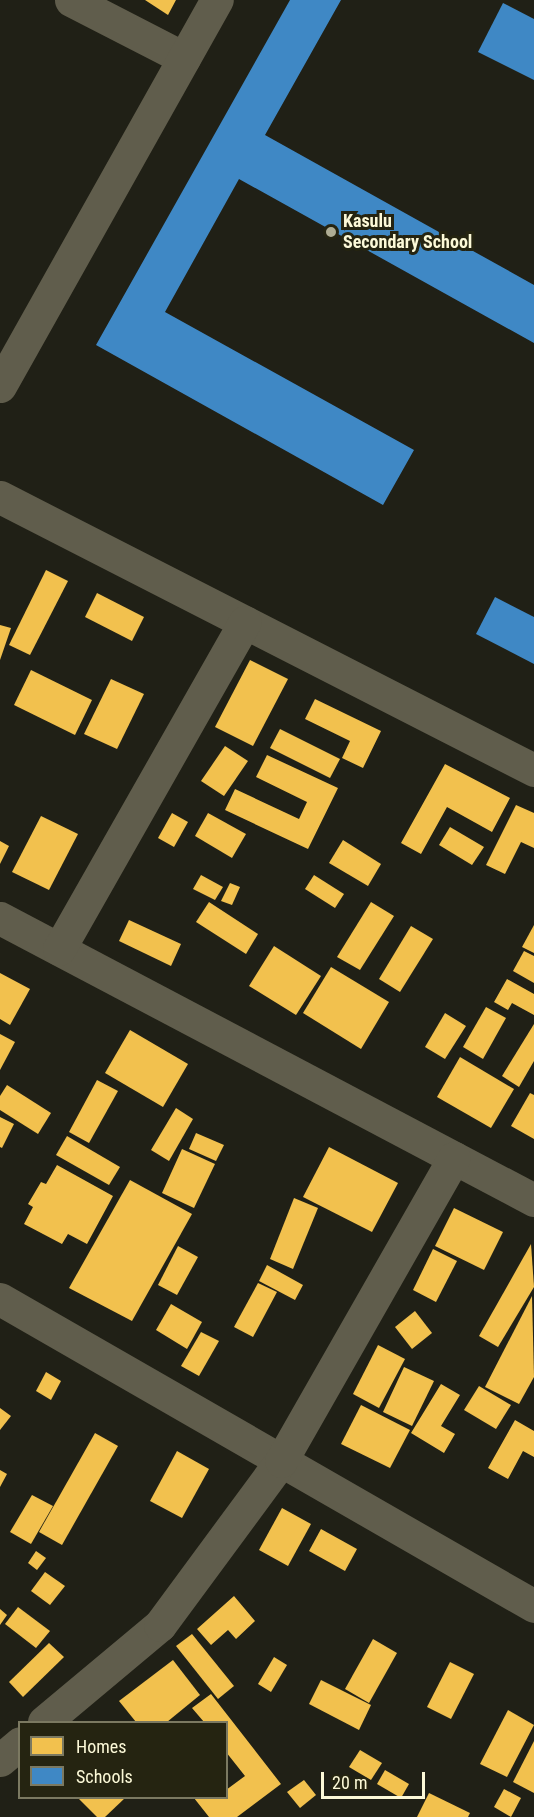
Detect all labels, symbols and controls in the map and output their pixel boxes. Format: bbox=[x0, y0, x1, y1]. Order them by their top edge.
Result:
place label: Kasulu Secondary School bbox=[343, 211, 472, 254]
marker: Kasulu Secondary School bbox=[324, 225, 338, 239]
legend bbox=[18, 1721, 228, 1799]
text: Homes bbox=[76, 1736, 126, 1757]
scale bar bbox=[324, 1760, 428, 1798]
text: Schools bbox=[76, 1766, 133, 1787]
text: 20 m bbox=[332, 1772, 367, 1793]

